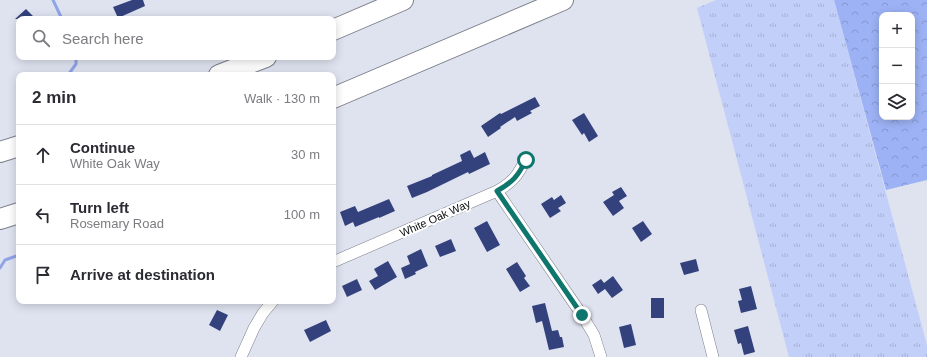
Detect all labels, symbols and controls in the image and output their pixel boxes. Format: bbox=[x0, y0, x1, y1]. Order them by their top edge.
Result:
map controls bbox=[879, 12, 915, 120]
button: + bbox=[879, 12, 915, 48]
search box bbox=[16, 16, 336, 60]
icon: search bbox=[30, 27, 52, 49]
text: Search here bbox=[62, 30, 144, 47]
button: − bbox=[879, 48, 915, 84]
button: layers bbox=[879, 84, 915, 120]
text: 2 min bbox=[32, 88, 76, 107]
text: Walk · 130 m bbox=[244, 91, 320, 106]
text: Continue bbox=[70, 139, 135, 156]
icon: ahead bbox=[32, 144, 54, 166]
text: 30 m bbox=[291, 147, 320, 162]
route start bbox=[517, 151, 535, 169]
text: White Oak Way bbox=[70, 156, 160, 171]
street label: White Oak Way bbox=[398, 197, 473, 239]
text: Turn left bbox=[70, 199, 129, 216]
icon: left bbox=[32, 204, 54, 226]
text: 100 m bbox=[284, 207, 320, 222]
text: Rosemary Road bbox=[70, 216, 164, 231]
icon: arrive bbox=[32, 264, 54, 286]
text: Arrive at destination bbox=[70, 266, 215, 283]
route end bbox=[573, 306, 591, 324]

